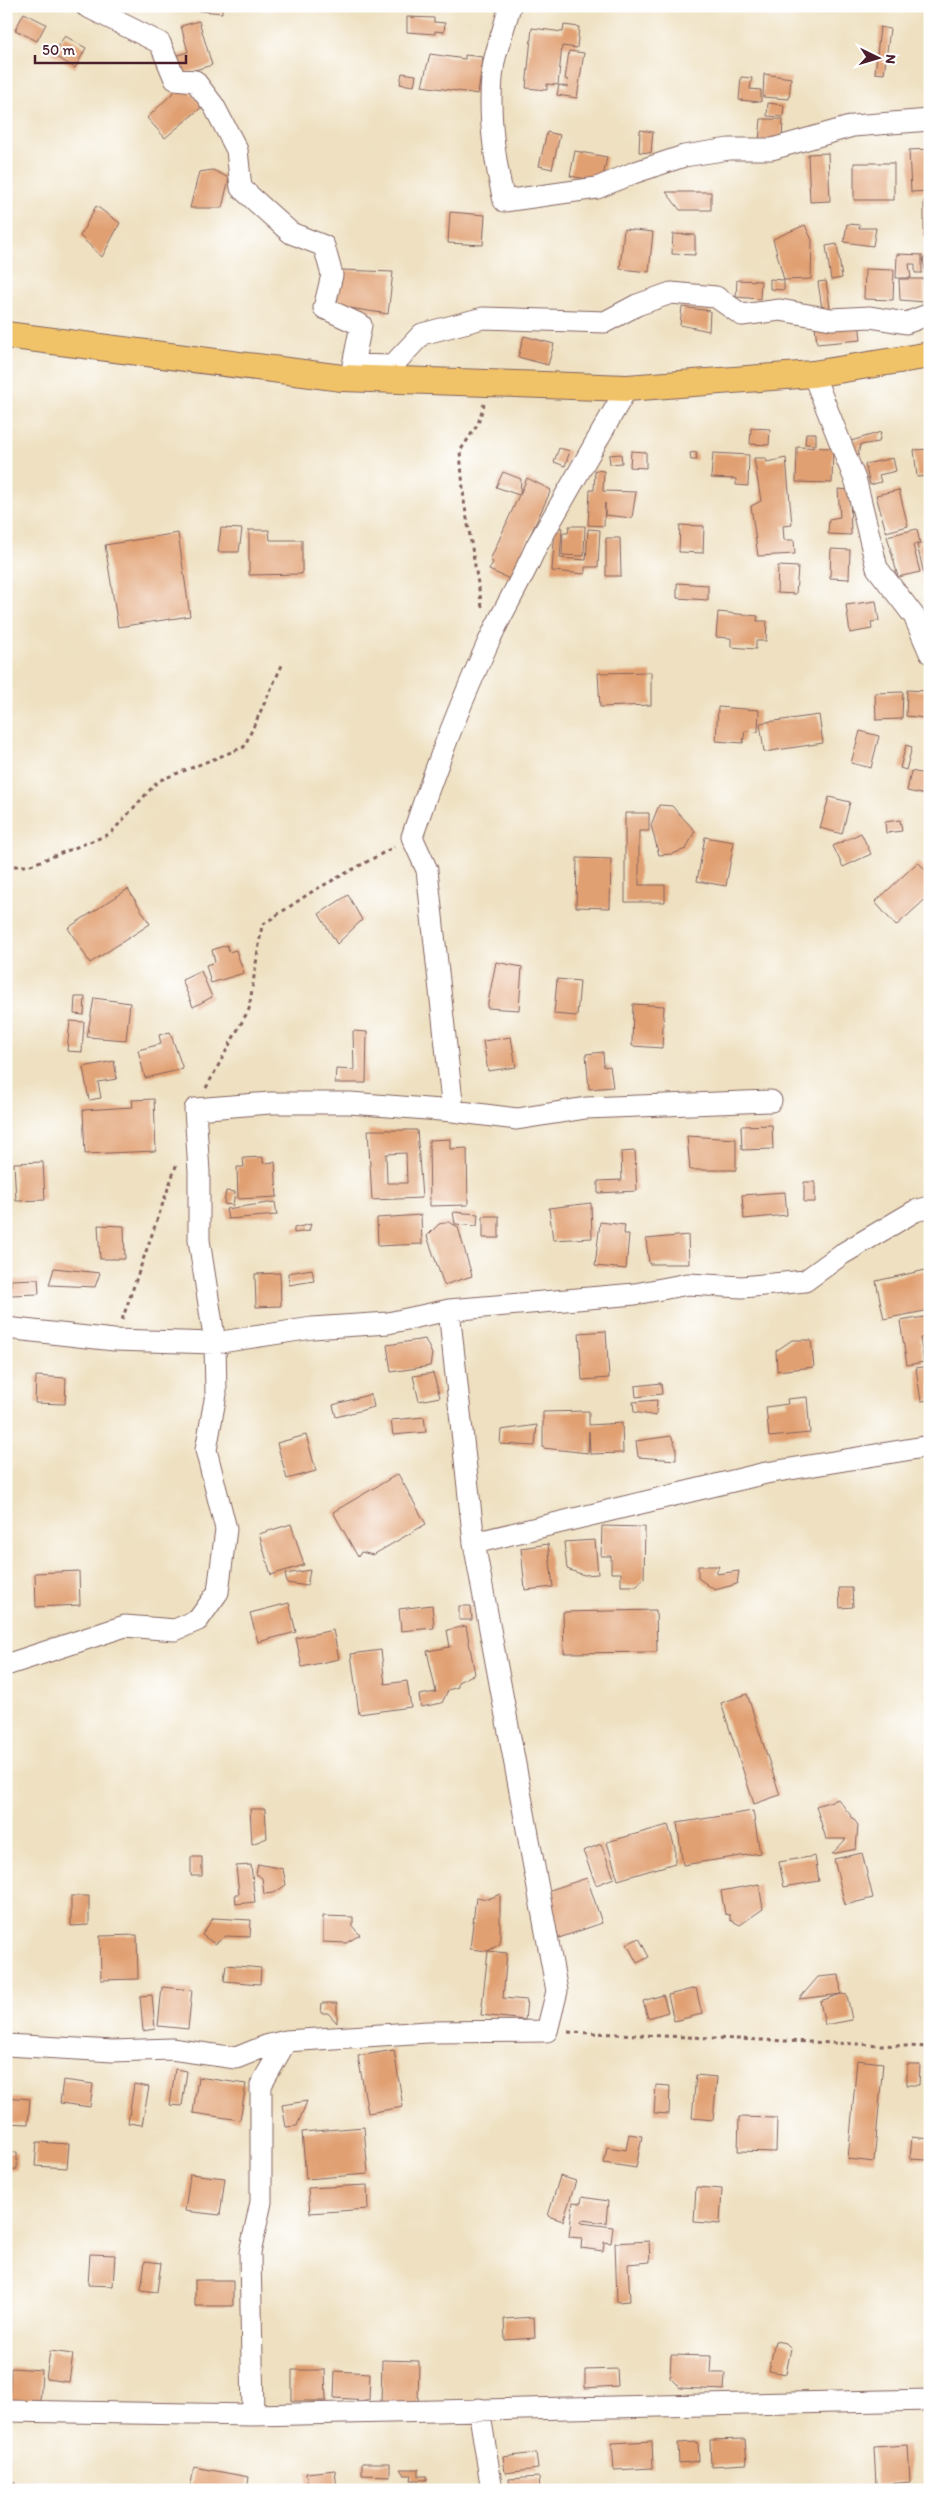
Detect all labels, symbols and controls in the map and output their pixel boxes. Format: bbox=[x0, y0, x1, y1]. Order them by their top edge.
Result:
scale bar bbox=[35, 32, 186, 64]
north arrow bbox=[854, 32, 904, 82]
text: 50 m bbox=[42, 41, 75, 59]
text: N bbox=[882, 54, 899, 65]

